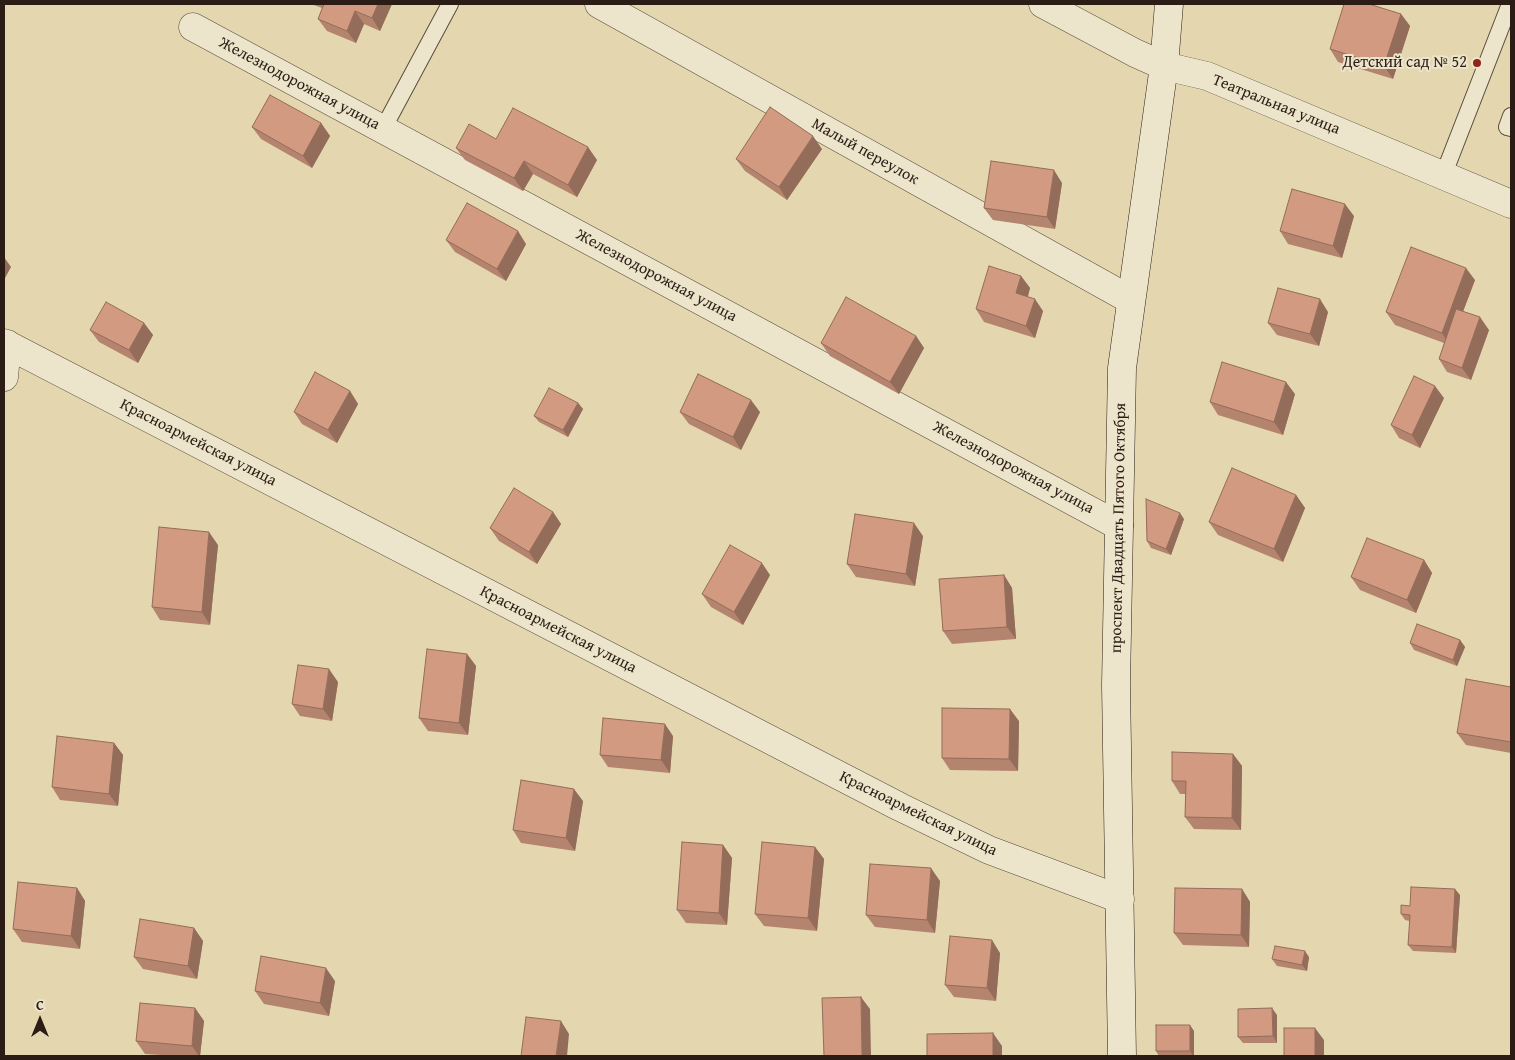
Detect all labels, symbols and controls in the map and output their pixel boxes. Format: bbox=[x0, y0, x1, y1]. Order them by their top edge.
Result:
street label: Железнодорожная улица bbox=[215, 33, 383, 135]
place label: Детский сад № 52 bbox=[1343, 53, 1467, 73]
marker: Детский сад № 52 bbox=[1471, 57, 1483, 69]
street label: Театральная улица bbox=[1209, 71, 1343, 139]
street label: Малый переулок bbox=[808, 115, 922, 189]
street label: Железнодорожная улица bbox=[572, 225, 740, 327]
street label: Красноармейская улица bbox=[116, 395, 280, 491]
street label: проспект Двадцать Пятого Октября bbox=[1107, 403, 1131, 653]
street label: Железнодорожная улица bbox=[929, 417, 1097, 519]
street label: Красноармейская улица bbox=[476, 582, 640, 678]
street label: Красноармейская улица bbox=[836, 767, 1000, 861]
north arrow bbox=[15, 995, 65, 1045]
text: С bbox=[36, 995, 44, 1015]

